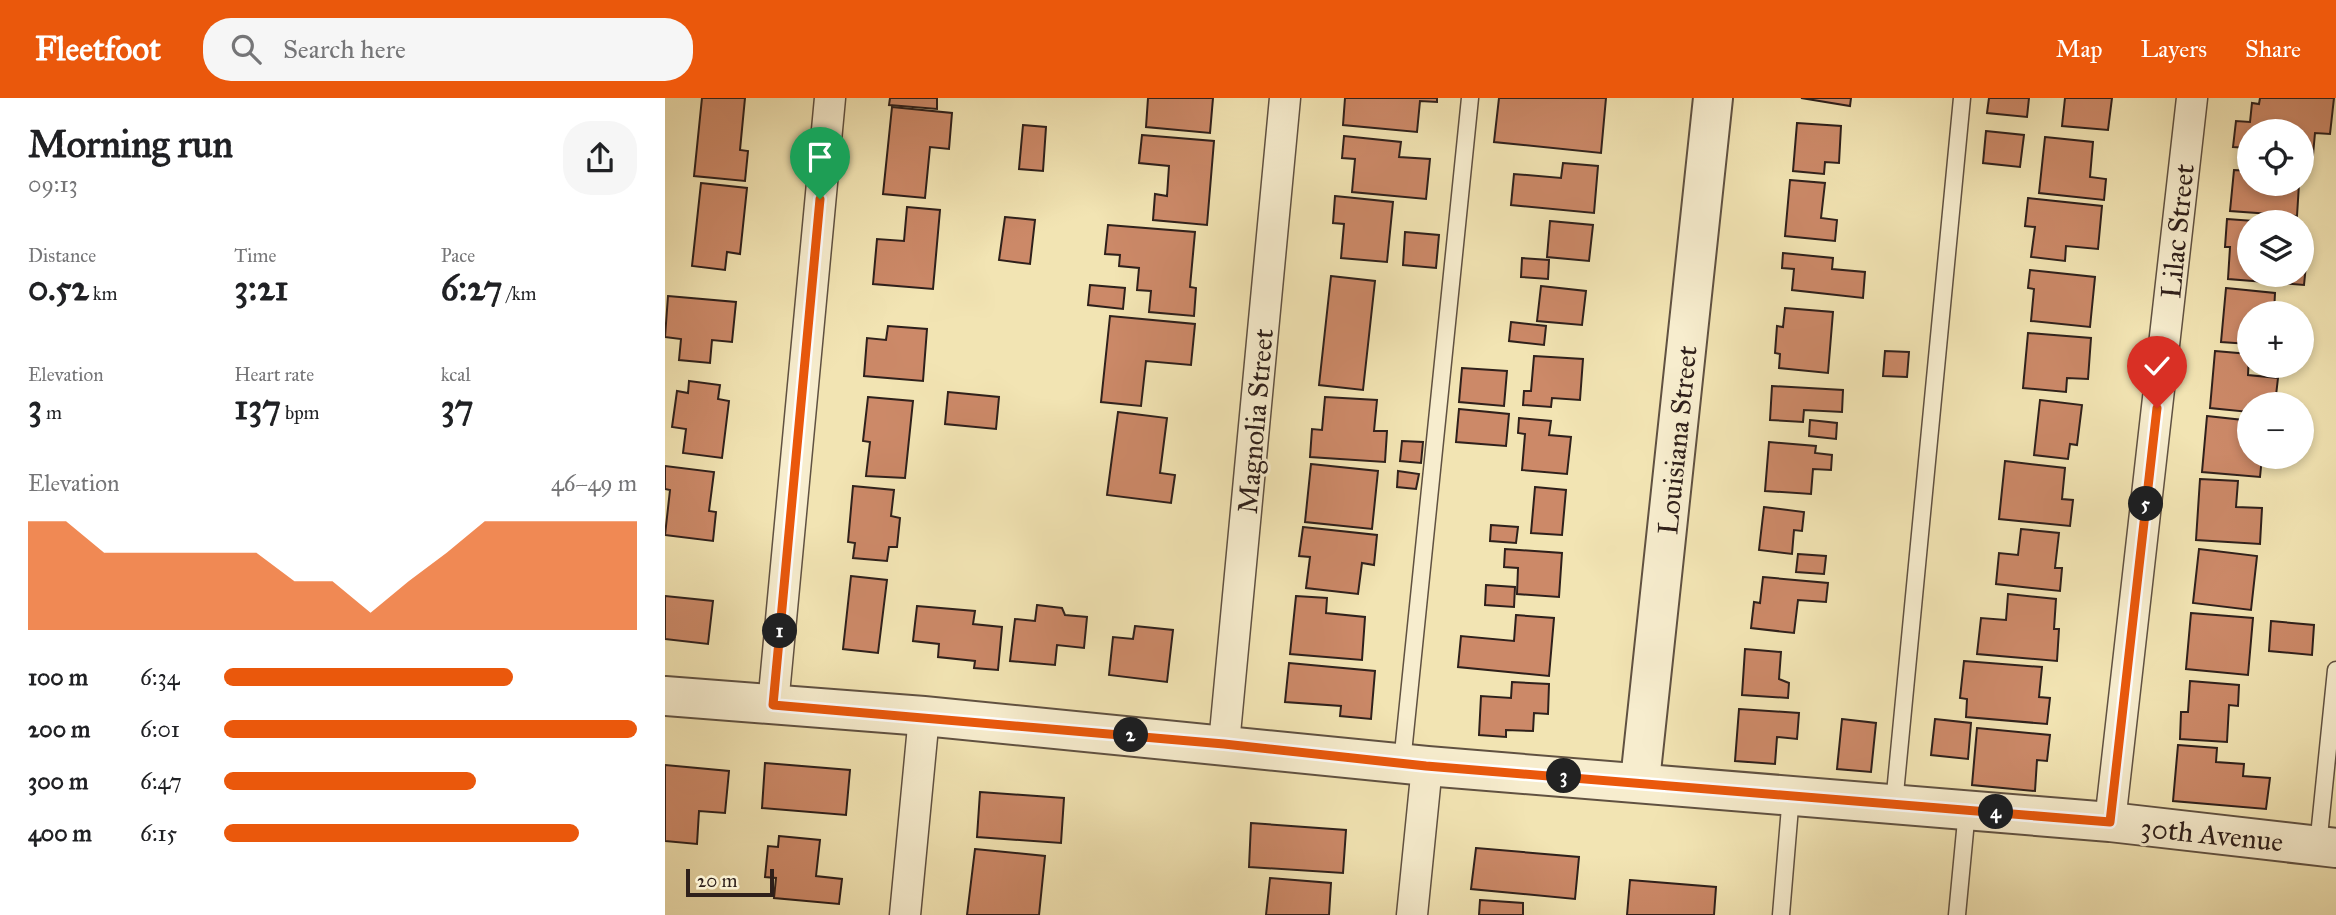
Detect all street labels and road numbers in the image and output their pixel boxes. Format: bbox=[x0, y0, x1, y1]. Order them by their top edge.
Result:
street label: Lilac Street bbox=[2153, 162, 2202, 300]
street label: Magnolia Street bbox=[1230, 327, 1281, 515]
street label: Louisiana Street bbox=[1650, 344, 1705, 536]
street label: 30th Avenue bbox=[2139, 810, 2285, 859]

